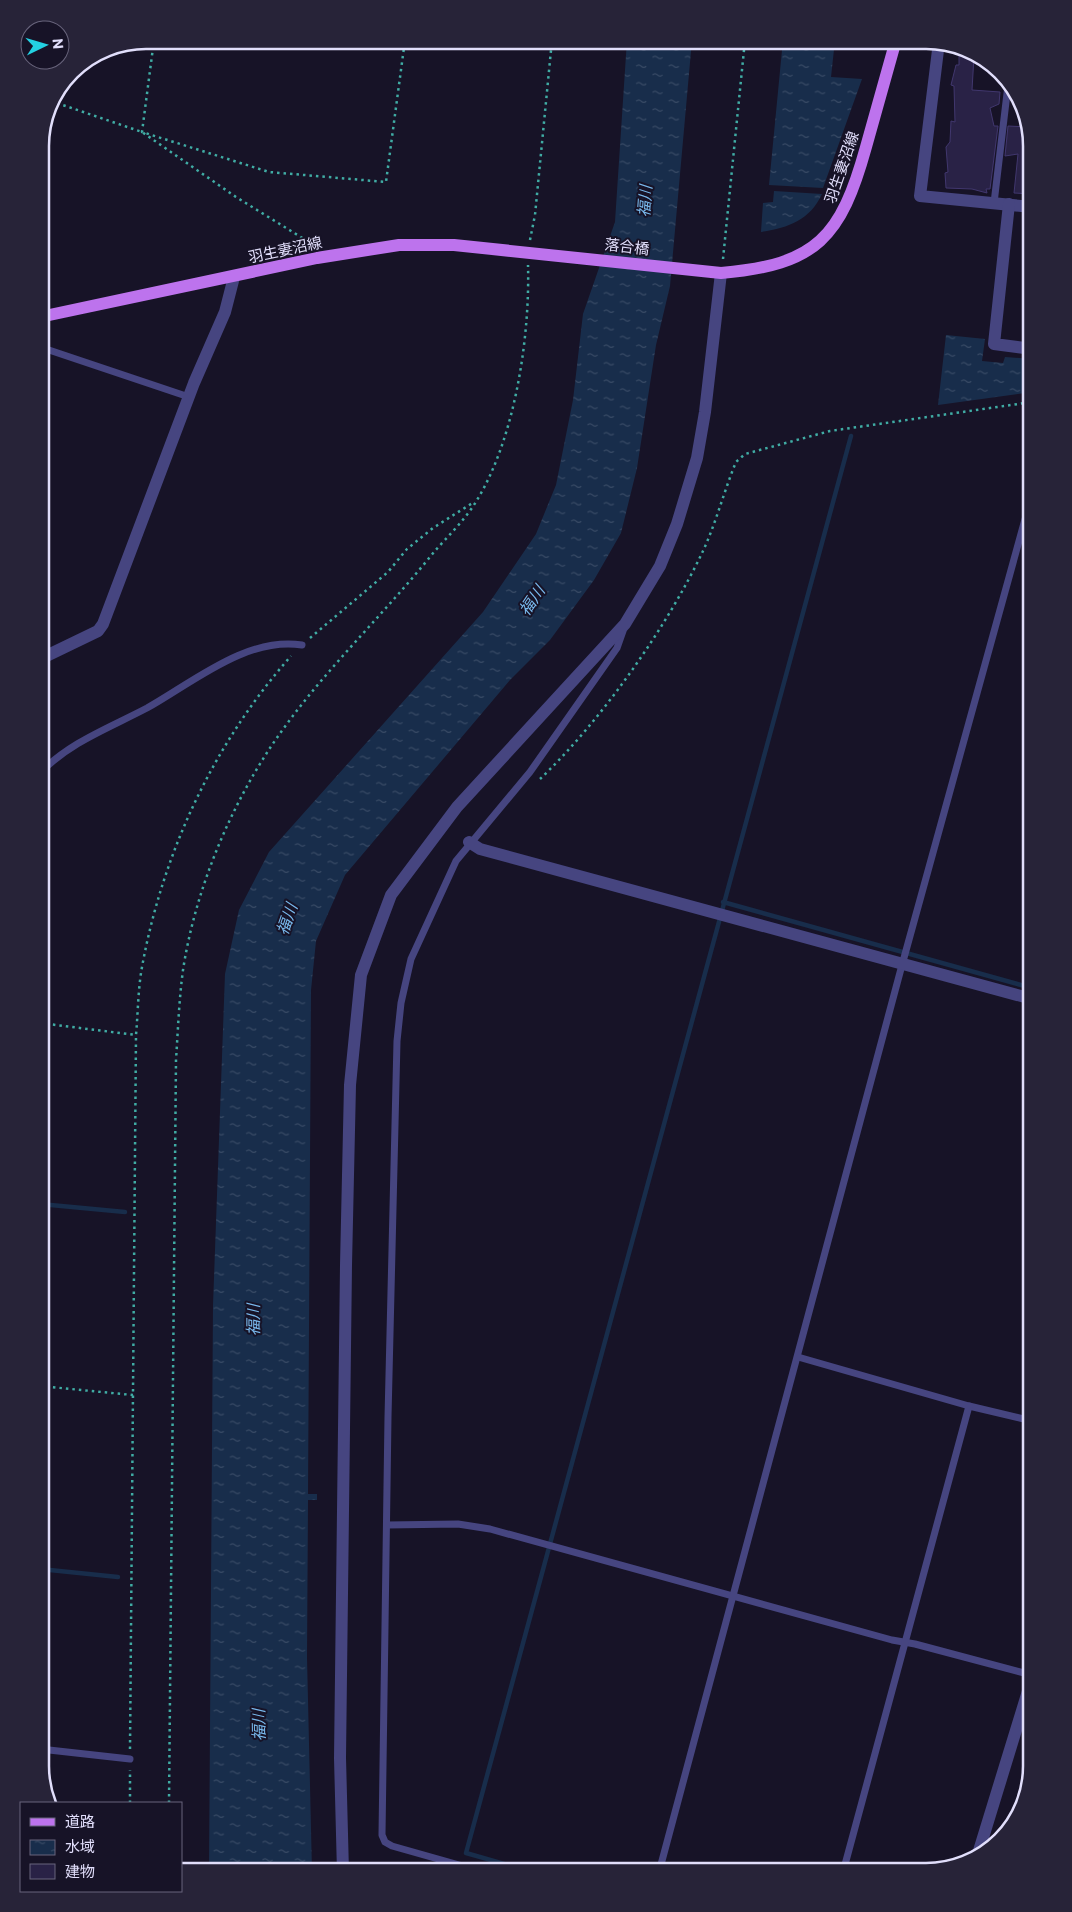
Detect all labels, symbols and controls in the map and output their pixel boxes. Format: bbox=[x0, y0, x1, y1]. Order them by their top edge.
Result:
north arrow bbox=[20, 20, 70, 70]
text: N bbox=[50, 38, 67, 50]
street label: 羽生妻沼線 bbox=[820, 129, 862, 205]
water label: 福川 bbox=[633, 182, 655, 218]
street label: 羽生妻沼線 bbox=[246, 232, 324, 266]
street label: 落合橋 bbox=[604, 234, 650, 258]
water label: 福川 bbox=[514, 580, 549, 619]
water label: 福川 bbox=[272, 899, 301, 937]
water label: 福川 bbox=[243, 1302, 262, 1336]
water label: 福川 bbox=[248, 1707, 268, 1741]
legend bbox=[20, 1802, 182, 1892]
text: 道路 bbox=[65, 1812, 95, 1830]
text: 水域 bbox=[65, 1837, 95, 1855]
text: 建物 bbox=[65, 1862, 95, 1880]

